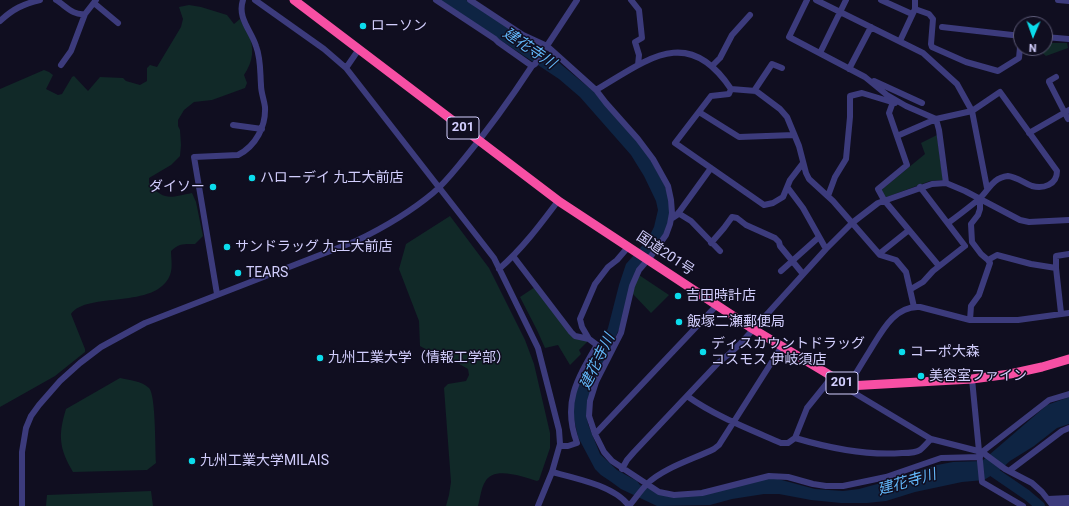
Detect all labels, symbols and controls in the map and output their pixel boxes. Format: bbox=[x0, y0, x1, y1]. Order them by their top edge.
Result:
north arrow bbox=[1013, 16, 1053, 56]
place label: ローソン bbox=[371, 18, 427, 34]
marker: ローソン bbox=[358, 21, 368, 31]
water label: 建花寺川 bbox=[499, 25, 559, 73]
text: N bbox=[1028, 41, 1037, 54]
road number: 201 bbox=[447, 117, 479, 139]
place label: ハローデイ 九工大前店 bbox=[260, 170, 403, 186]
marker: ハローデイ 九工大前店 bbox=[247, 173, 257, 183]
place label: ダイソー bbox=[149, 179, 205, 195]
marker: ダイソー bbox=[208, 182, 218, 192]
street label: 国道201号 bbox=[633, 229, 697, 279]
place label: サンドラッグ 九工大前店 bbox=[235, 239, 392, 255]
marker: サンドラッグ 九工大前店 bbox=[222, 242, 232, 252]
place label: TEARS bbox=[246, 265, 288, 281]
marker: TEARS bbox=[233, 268, 243, 278]
place label: 吉田時計店 bbox=[686, 288, 756, 304]
marker: 吉田時計店 bbox=[673, 291, 683, 301]
place label: 飯塚二瀬郵便局 bbox=[687, 314, 785, 330]
marker: 飯塚二瀬郵便局 bbox=[674, 317, 684, 327]
water label: 建花寺川 bbox=[577, 331, 619, 393]
place label: ディスカウントドラッグ コスモス 伊岐須店 bbox=[711, 336, 865, 368]
place label: コーポ大森 bbox=[910, 344, 980, 360]
marker: ディスカウントドラッグ コスモス 伊岐須店 bbox=[698, 347, 708, 357]
marker: コーポ大森 bbox=[897, 347, 907, 357]
place label: 九州工業大学（情報工学部） bbox=[328, 350, 510, 366]
marker: 九州工業大学（情報工学部） bbox=[315, 353, 325, 363]
place label: 美容室ファイン bbox=[929, 368, 1027, 384]
marker: 美容室ファイン bbox=[916, 371, 926, 381]
road number: 201 bbox=[826, 372, 858, 394]
place label: 九州工業大学MILAIS bbox=[200, 453, 329, 469]
marker: 九州工業大学MILAIS bbox=[187, 456, 197, 466]
water label: 建花寺川 bbox=[876, 466, 938, 500]

